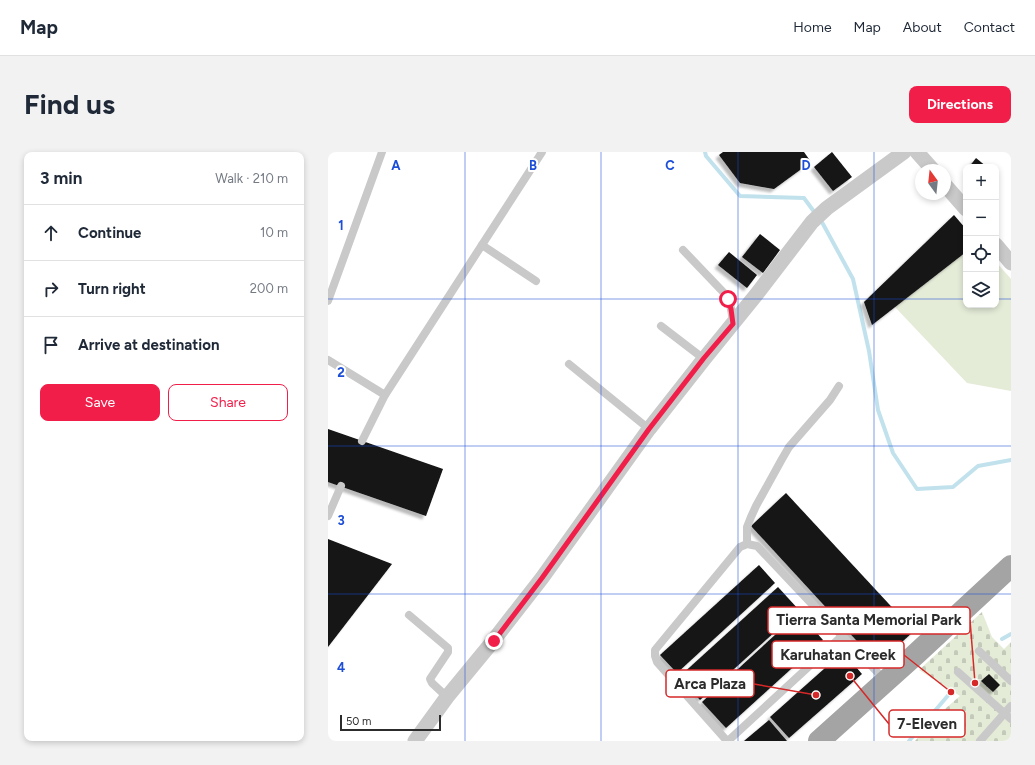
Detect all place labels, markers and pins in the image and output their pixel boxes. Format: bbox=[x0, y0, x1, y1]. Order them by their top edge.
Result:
callout: Tierra Santa Memorial Park bbox=[768, 607, 970, 634]
callout: Karuhatan Creek bbox=[772, 641, 904, 668]
callout: Arca Plaza bbox=[666, 670, 754, 697]
callout: 7-Eleven bbox=[889, 710, 965, 737]

